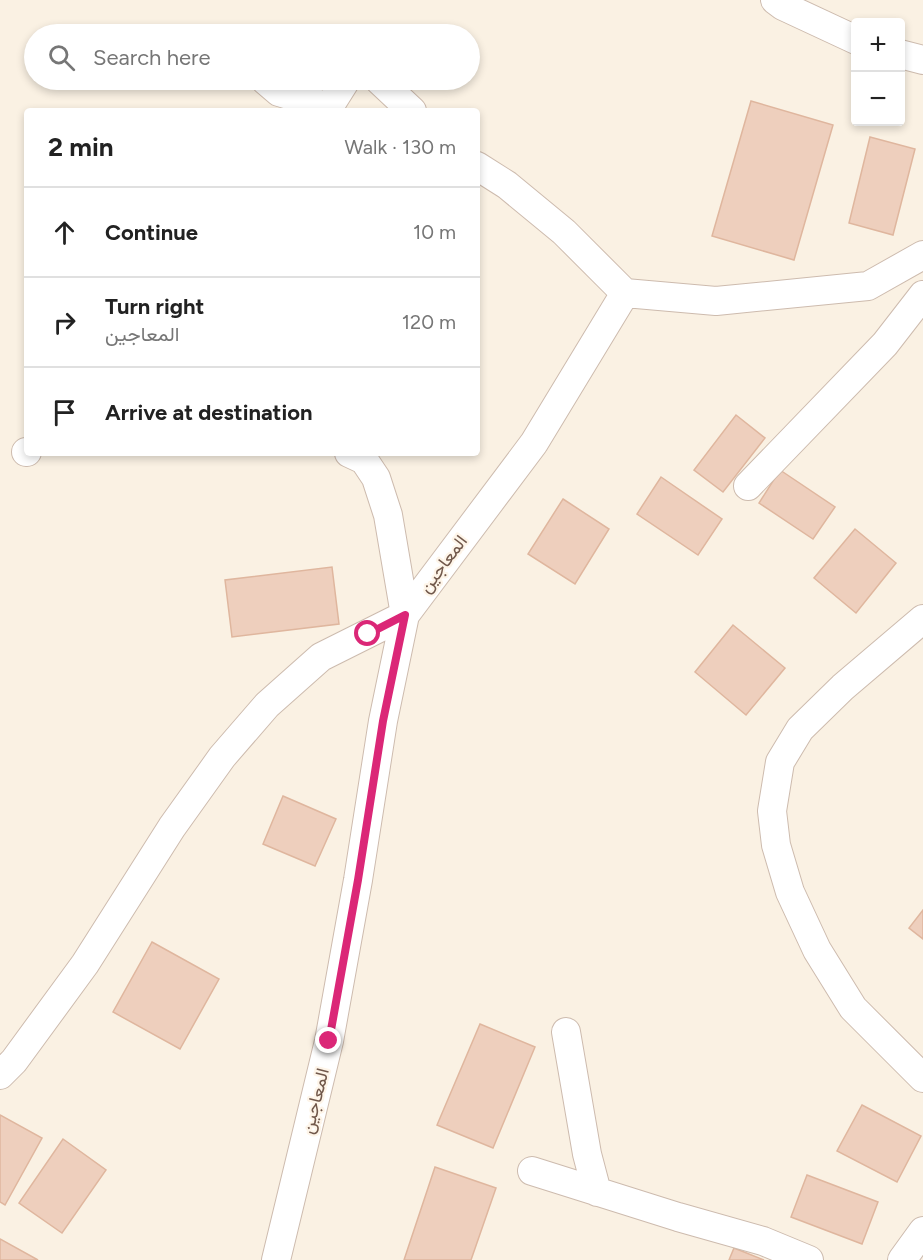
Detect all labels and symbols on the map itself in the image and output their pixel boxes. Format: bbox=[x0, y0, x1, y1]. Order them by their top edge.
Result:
street label: المعاجين bbox=[414, 531, 472, 597]
route start bbox=[354, 620, 380, 646]
route end bbox=[315, 1027, 341, 1053]
street label: المعاجين bbox=[296, 1066, 334, 1136]

